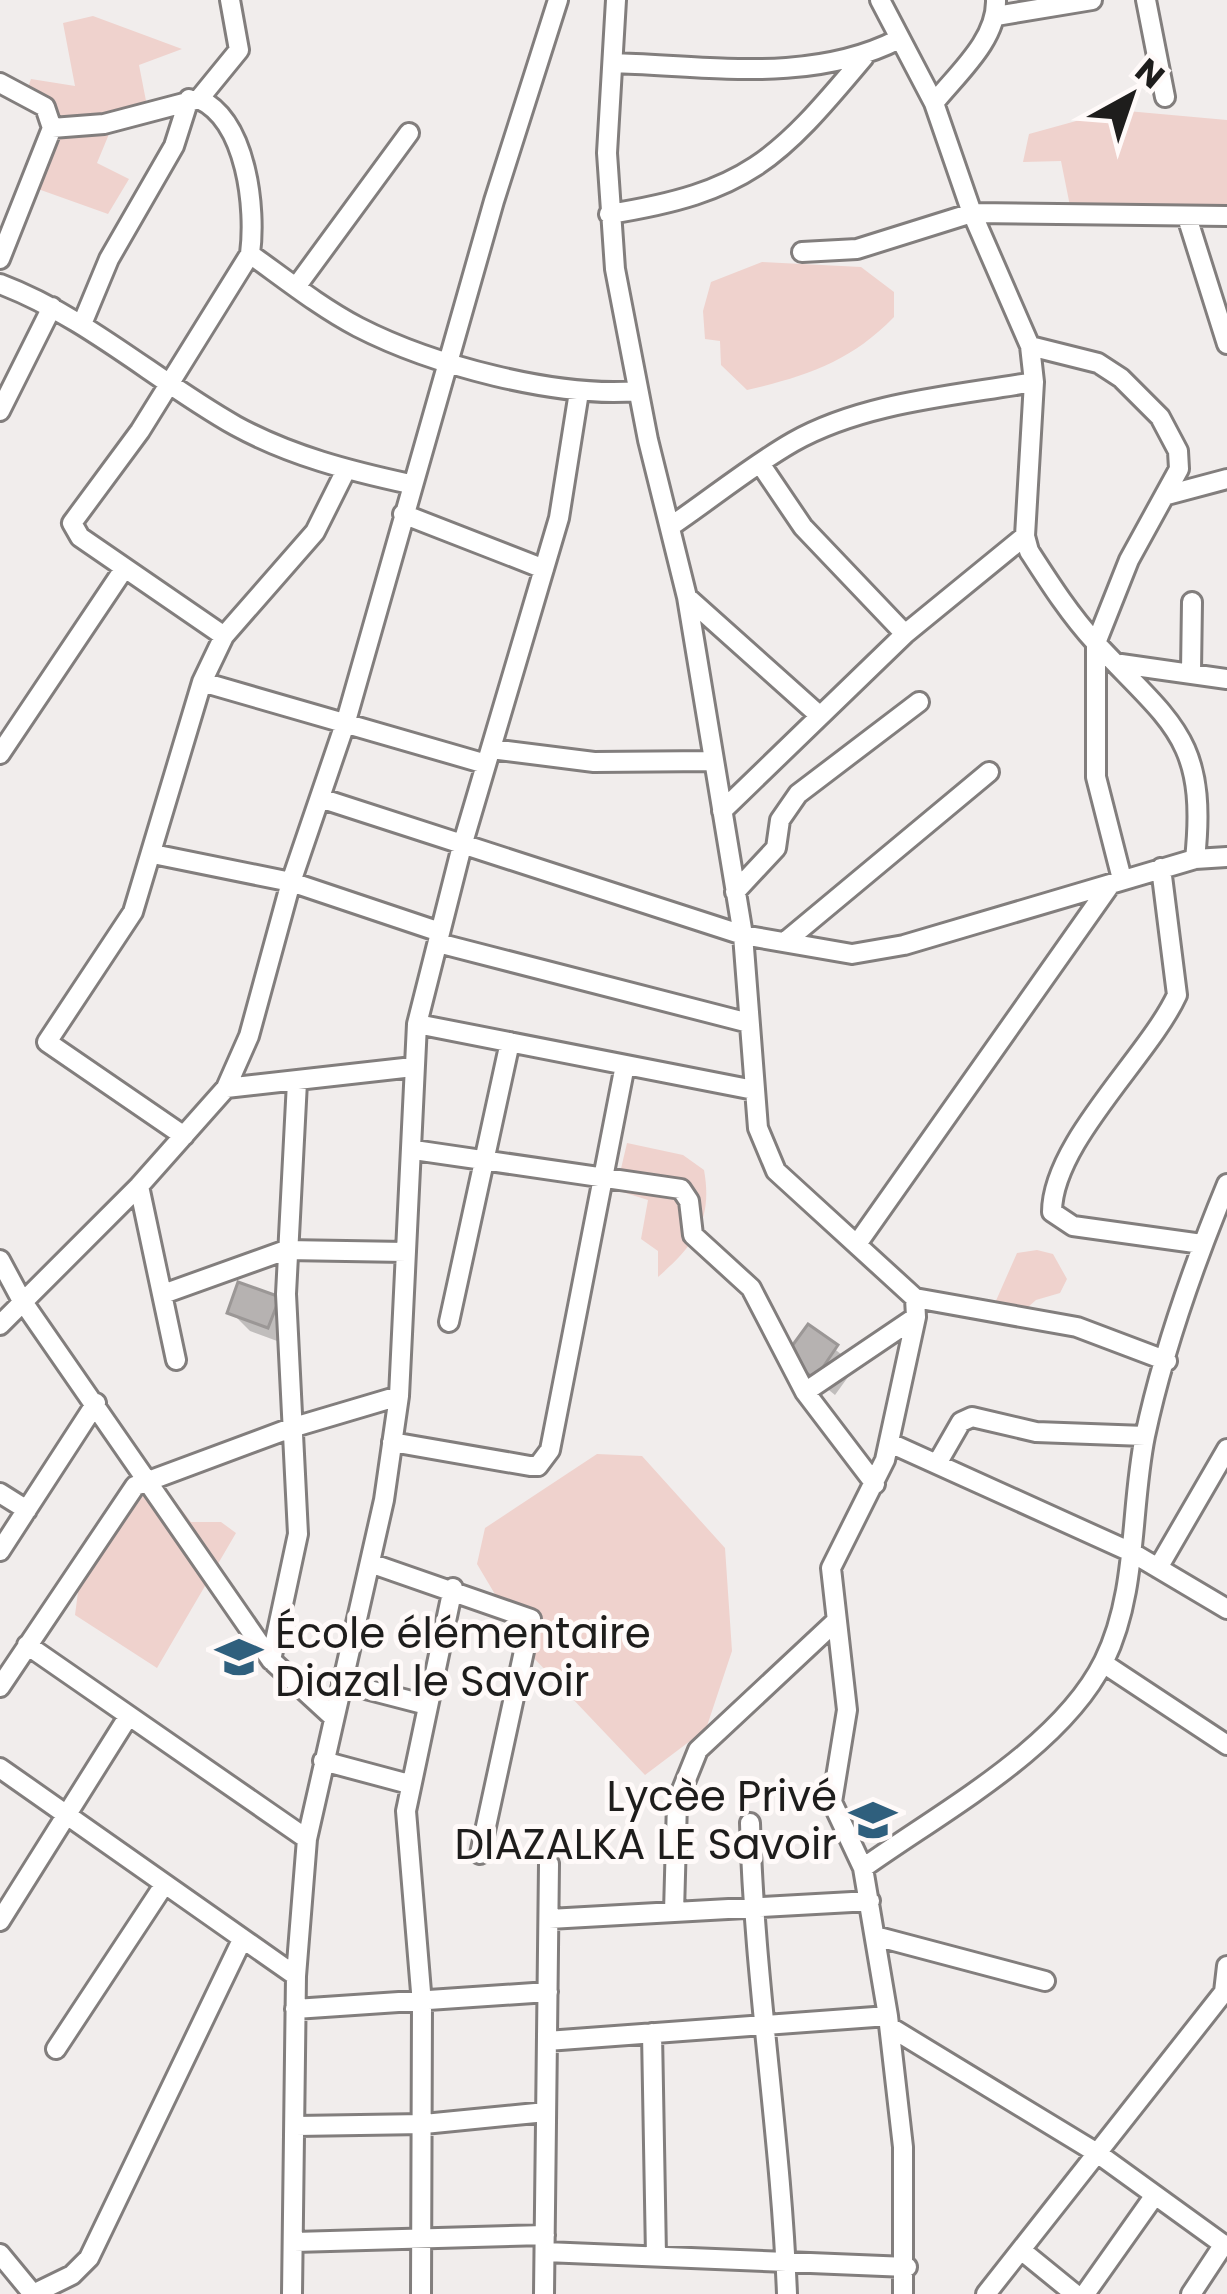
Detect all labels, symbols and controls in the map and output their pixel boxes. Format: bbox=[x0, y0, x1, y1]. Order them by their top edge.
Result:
north arrow bbox=[1071, 36, 1191, 156]
text: N bbox=[1125, 47, 1175, 99]
place label: École élémentaire Diazal le Savoir bbox=[275, 1604, 651, 1711]
school or university icon: École élémentaire Diazal le Savoir bbox=[214, 1632, 264, 1682]
place label: Lycèe Privé DIAZALKA LE Savoir bbox=[454, 1767, 837, 1874]
school or university icon: Lycèe Privé DIAZALKA LE Savoir bbox=[848, 1795, 898, 1845]

